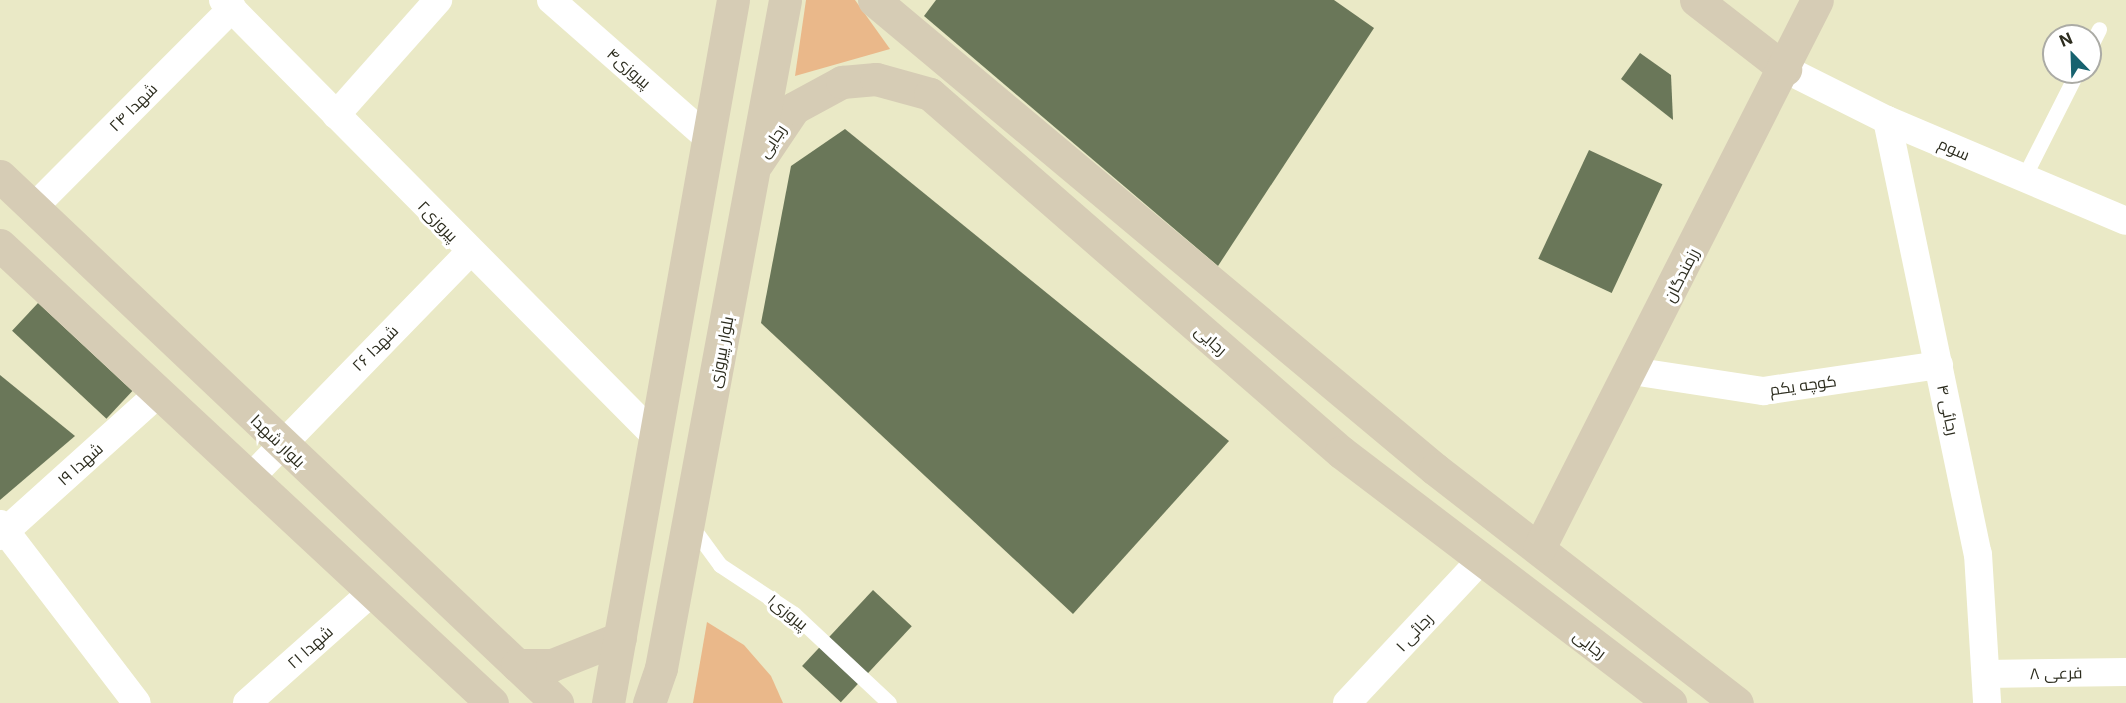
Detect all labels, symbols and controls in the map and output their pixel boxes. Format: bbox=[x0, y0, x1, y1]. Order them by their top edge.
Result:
north arrow bbox=[2042, 24, 2102, 84]
text: N bbox=[2056, 28, 2075, 51]
street label: پیروزی۴ bbox=[603, 44, 655, 92]
street label: شهدا ۲۴ bbox=[105, 79, 161, 135]
street label: رجایی bbox=[754, 121, 790, 161]
street label: سوم bbox=[1935, 134, 1973, 164]
street label: پیروزی۲ bbox=[414, 197, 462, 245]
street label: رزمندگان bbox=[1659, 245, 1703, 305]
street label: بلوار پیروزی bbox=[705, 315, 737, 389]
street label: شهدا ۲۶ bbox=[348, 321, 402, 375]
street label: رجایی bbox=[1191, 321, 1231, 359]
street label: کوچه یکم bbox=[1768, 371, 1838, 399]
street label: رجائی ۴ bbox=[1933, 383, 1963, 437]
street label: بلوار شهدا bbox=[247, 410, 309, 472]
street label: شهدا ۱۹ bbox=[53, 439, 107, 489]
street label: پیروزی۱ bbox=[764, 590, 812, 634]
street label: رجائی ۱ bbox=[1391, 609, 1437, 655]
street label: شهدا ۲۱ bbox=[283, 622, 337, 672]
street label: رجایی bbox=[1570, 625, 1610, 663]
street label: فرعی ۸ bbox=[2030, 663, 2082, 683]

